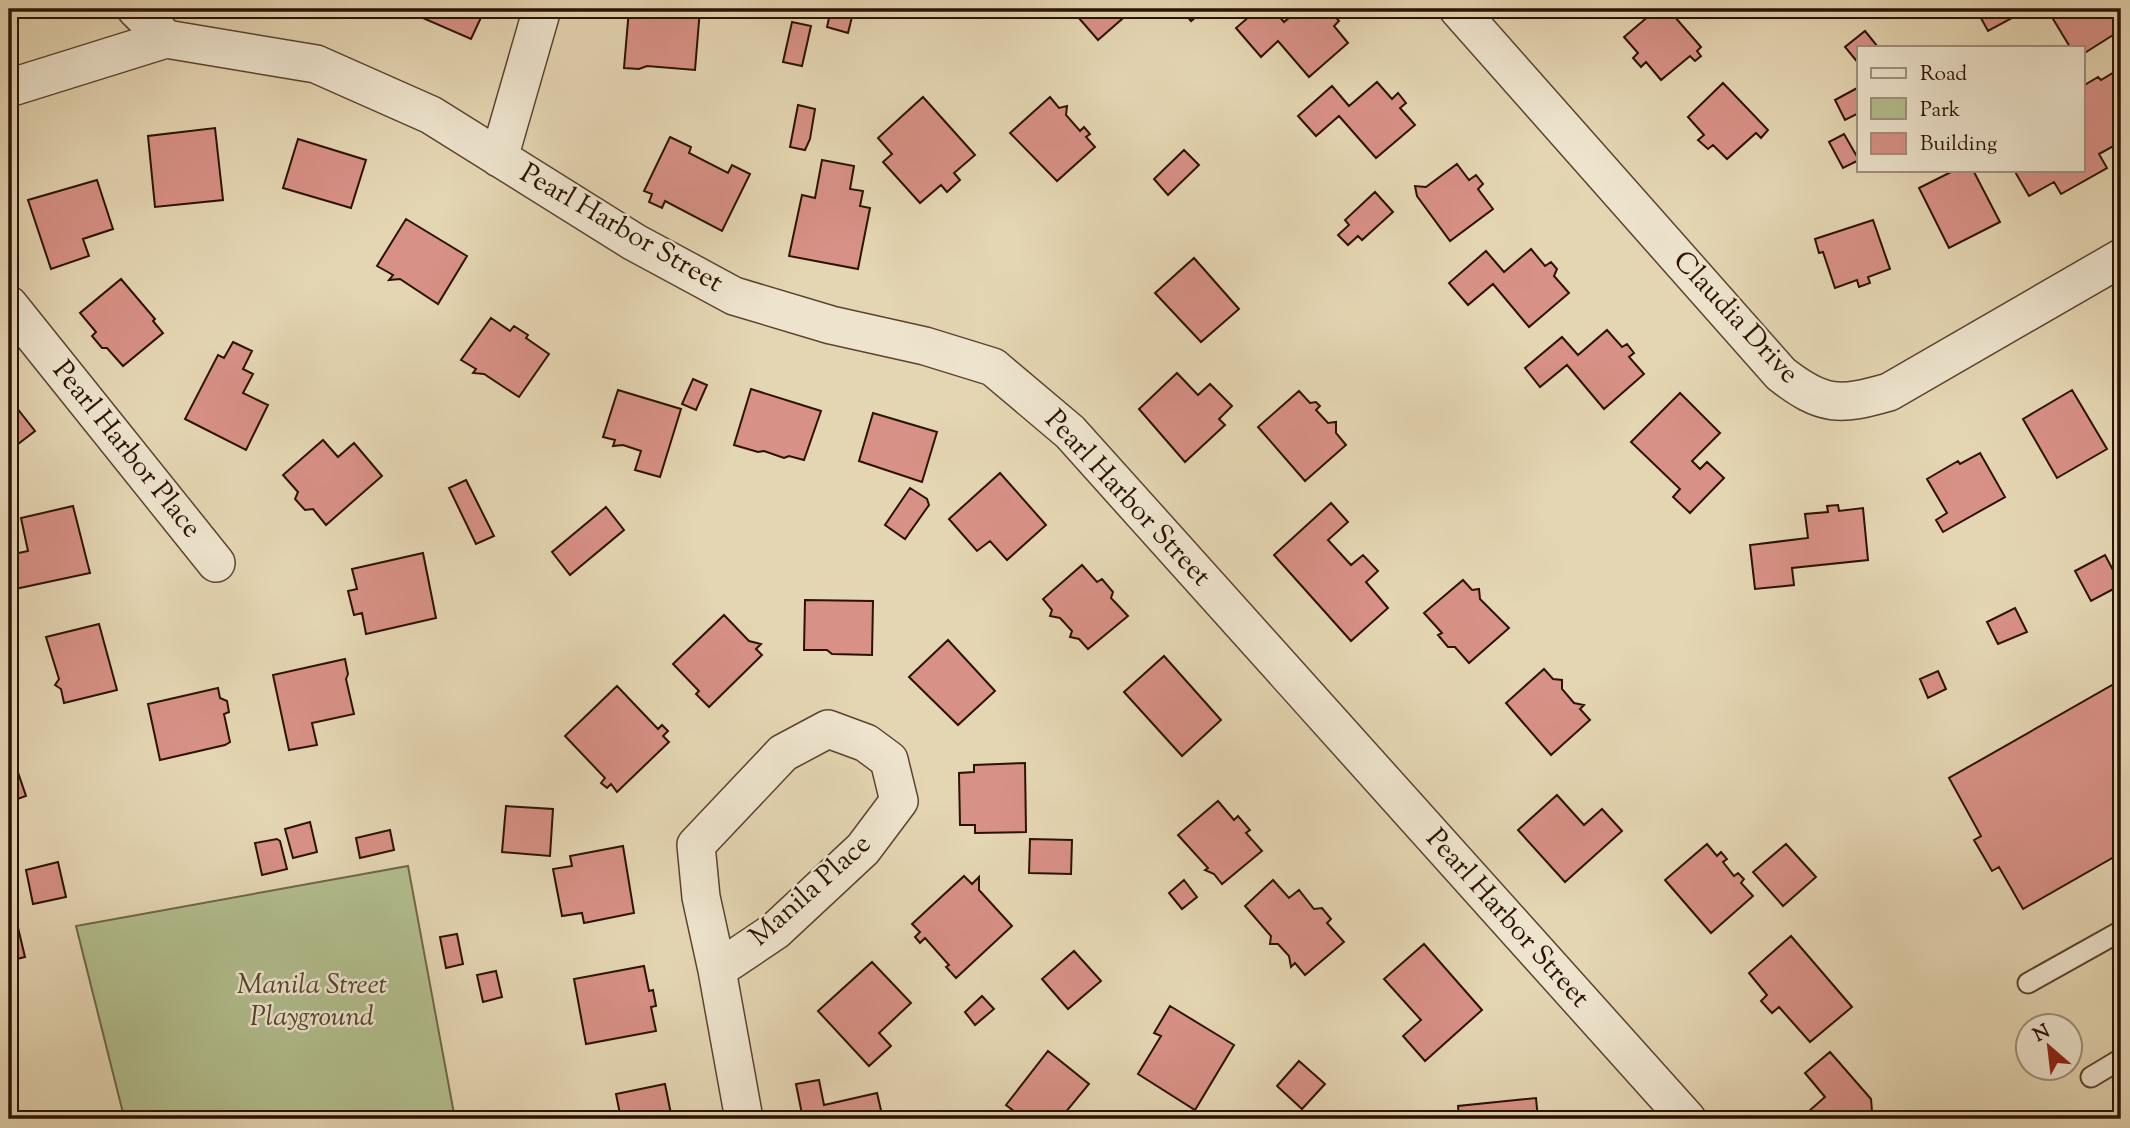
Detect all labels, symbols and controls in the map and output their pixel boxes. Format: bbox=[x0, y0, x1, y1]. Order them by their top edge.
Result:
legend bbox=[1857, 46, 2084, 172]
text: Road bbox=[1920, 60, 1967, 90]
text: Park bbox=[1920, 96, 1961, 126]
text: Building bbox=[1920, 130, 1997, 160]
street label: Pearl Harbor Street bbox=[512, 155, 730, 304]
street label: Claudia Drive bbox=[1663, 243, 1807, 393]
street label: Pearl Harbor Place bbox=[42, 353, 210, 547]
street label: Pearl Harbor Street bbox=[1034, 402, 1220, 597]
street label: Pearl Harbor Street bbox=[1416, 821, 1599, 1018]
street label: Manila Place bbox=[741, 825, 881, 957]
park label: Manila Street Playground bbox=[237, 966, 387, 1038]
north arrow bbox=[2014, 1012, 2084, 1082]
text: N bbox=[2029, 1019, 2055, 1050]

